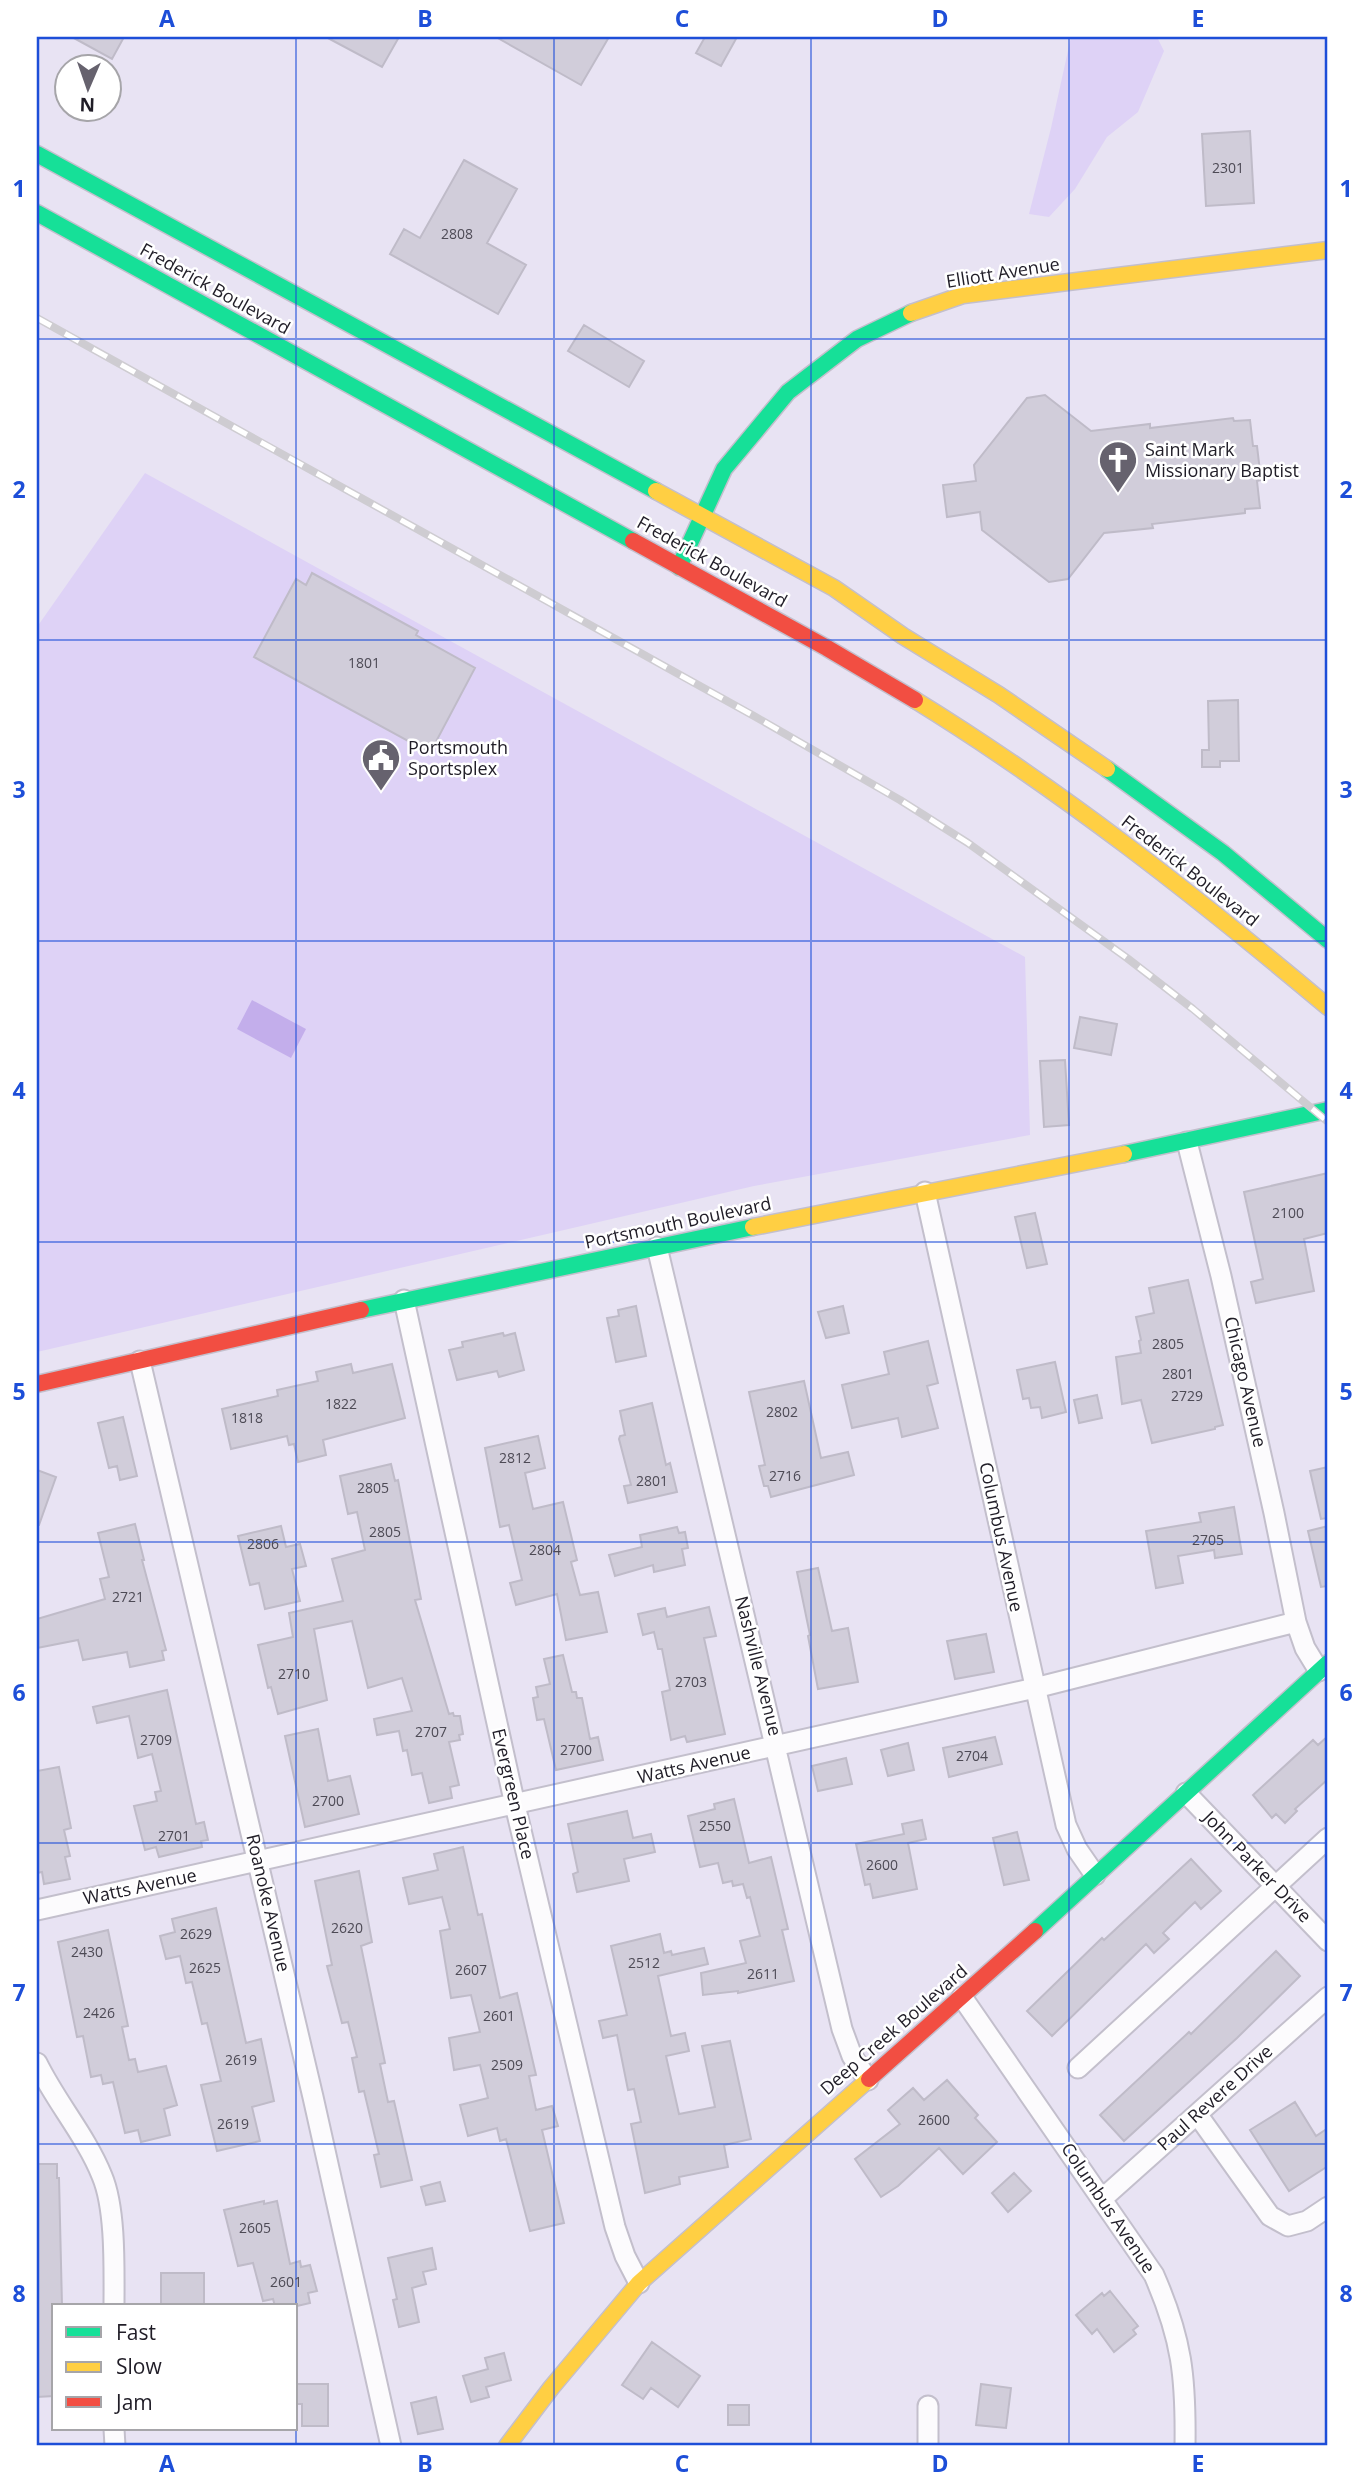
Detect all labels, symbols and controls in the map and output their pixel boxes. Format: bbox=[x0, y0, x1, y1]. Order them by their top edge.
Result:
text: A bbox=[159, 2, 175, 34]
text: B bbox=[417, 2, 433, 34]
text: C bbox=[675, 2, 689, 34]
text: D bbox=[931, 2, 949, 34]
text: E bbox=[1192, 2, 1204, 34]
north arrow bbox=[52, 52, 122, 122]
text: N bbox=[79, 92, 96, 118]
house number: 2301 bbox=[1212, 158, 1244, 177]
text: 1 bbox=[12, 172, 26, 204]
text: 1 bbox=[1339, 172, 1353, 204]
house number: 2808 bbox=[441, 224, 473, 243]
street label: Frederick Boulevard bbox=[136, 237, 295, 339]
street label: Elliott Avenue bbox=[944, 251, 1061, 293]
place label: Saint Mark Missionary Baptist bbox=[1145, 437, 1299, 482]
church icon: Saint Mark Missionary Baptist bbox=[1097, 439, 1139, 494]
text: 2 bbox=[12, 473, 26, 505]
text: 2 bbox=[1339, 473, 1353, 505]
street label: Frederick Boulevard bbox=[633, 510, 792, 612]
house number: 1801 bbox=[348, 653, 380, 672]
place label: Portsmouth Sportsplex bbox=[408, 735, 508, 780]
public building icon: Portsmouth Sportsplex bbox=[360, 737, 402, 792]
text: 3 bbox=[12, 773, 26, 805]
text: 3 bbox=[1339, 773, 1353, 805]
street label: Frederick Boulevard bbox=[1117, 809, 1264, 931]
text: 4 bbox=[12, 1074, 26, 1106]
text: 4 bbox=[1339, 1074, 1353, 1106]
street label: Portsmouth Boulevard bbox=[582, 1191, 773, 1254]
house number: 2100 bbox=[1272, 1203, 1304, 1222]
street label: Chicago Avenue bbox=[1219, 1314, 1273, 1450]
house number: 2805 bbox=[1152, 1334, 1184, 1353]
house number: 2801 bbox=[1162, 1364, 1194, 1383]
text: 5 bbox=[12, 1375, 26, 1407]
text: 5 bbox=[1339, 1375, 1353, 1407]
house number: 2729 bbox=[1171, 1386, 1203, 1405]
house number: 1822 bbox=[325, 1394, 357, 1413]
house number: 2802 bbox=[766, 1402, 798, 1421]
house number: 1818 bbox=[231, 1408, 263, 1427]
house number: 2812 bbox=[499, 1448, 531, 1467]
street label: Columbus Avenue bbox=[974, 1460, 1030, 1614]
house number: 2716 bbox=[769, 1466, 801, 1485]
house number: 2801 bbox=[636, 1471, 668, 1490]
house number: 2805 bbox=[357, 1478, 389, 1497]
house number: 2805 bbox=[369, 1522, 401, 1541]
house number: 2705 bbox=[1192, 1530, 1224, 1549]
house number: 2806 bbox=[247, 1534, 279, 1553]
house number: 2804 bbox=[529, 1540, 561, 1559]
house number: 2721 bbox=[112, 1587, 144, 1606]
street label: Nashville Avenue bbox=[730, 1593, 788, 1738]
house number: 2710 bbox=[278, 1664, 310, 1683]
house number: 2703 bbox=[675, 1672, 707, 1691]
text: 6 bbox=[12, 1676, 26, 1708]
text: 6 bbox=[1339, 1676, 1353, 1708]
house number: 2707 bbox=[415, 1722, 447, 1741]
street label: Evergreen Place bbox=[487, 1726, 541, 1862]
house number: 2709 bbox=[140, 1730, 172, 1749]
street label: Watts Avenue bbox=[635, 1739, 753, 1789]
house number: 2700 bbox=[560, 1740, 592, 1759]
house number: 2704 bbox=[956, 1746, 988, 1765]
house number: 2700 bbox=[312, 1791, 344, 1810]
street label: John Parker Drive bbox=[1197, 1804, 1317, 1927]
house number: 2550 bbox=[699, 1816, 731, 1835]
house number: 2701 bbox=[158, 1826, 190, 1845]
street label: Roanoke Avenue bbox=[241, 1832, 296, 1974]
house number: 2600 bbox=[866, 1855, 898, 1874]
street label: Watts Avenue bbox=[81, 1862, 199, 1910]
house number: 2620 bbox=[331, 1918, 363, 1937]
house number: 2629 bbox=[180, 1924, 212, 1943]
house number: 2430 bbox=[71, 1942, 103, 1961]
house number: 2512 bbox=[628, 1953, 660, 1972]
house number: 2625 bbox=[189, 1958, 221, 1977]
street label: Deep Creek Boulevard bbox=[815, 1959, 972, 2100]
house number: 2607 bbox=[455, 1960, 487, 1979]
house number: 2611 bbox=[747, 1964, 779, 1983]
text: 7 bbox=[12, 1976, 26, 2008]
text: 7 bbox=[1339, 1976, 1353, 2008]
house number: 2426 bbox=[83, 2003, 115, 2022]
house number: 2601 bbox=[483, 2006, 515, 2025]
street label: Paul Revere Drive bbox=[1151, 2039, 1277, 2156]
house number: 2619 bbox=[225, 2050, 257, 2069]
house number: 2509 bbox=[491, 2055, 523, 2074]
house number: 2600 bbox=[918, 2110, 950, 2129]
house number: 2619 bbox=[217, 2114, 249, 2133]
street label: Columbus Avenue bbox=[1056, 2138, 1161, 2277]
house number: 2605 bbox=[239, 2218, 271, 2237]
house number: 2601 bbox=[270, 2272, 302, 2291]
text: 8 bbox=[12, 2277, 26, 2309]
text: 8 bbox=[1339, 2277, 1353, 2309]
legend bbox=[52, 2304, 298, 2430]
text: Fast bbox=[116, 2318, 156, 2346]
text: Slow bbox=[116, 2352, 162, 2380]
text: Jam bbox=[114, 2388, 153, 2416]
text: A bbox=[159, 2447, 175, 2479]
text: B bbox=[417, 2447, 433, 2479]
text: C bbox=[675, 2447, 689, 2479]
text: D bbox=[931, 2447, 949, 2479]
text: E bbox=[1192, 2447, 1204, 2479]

